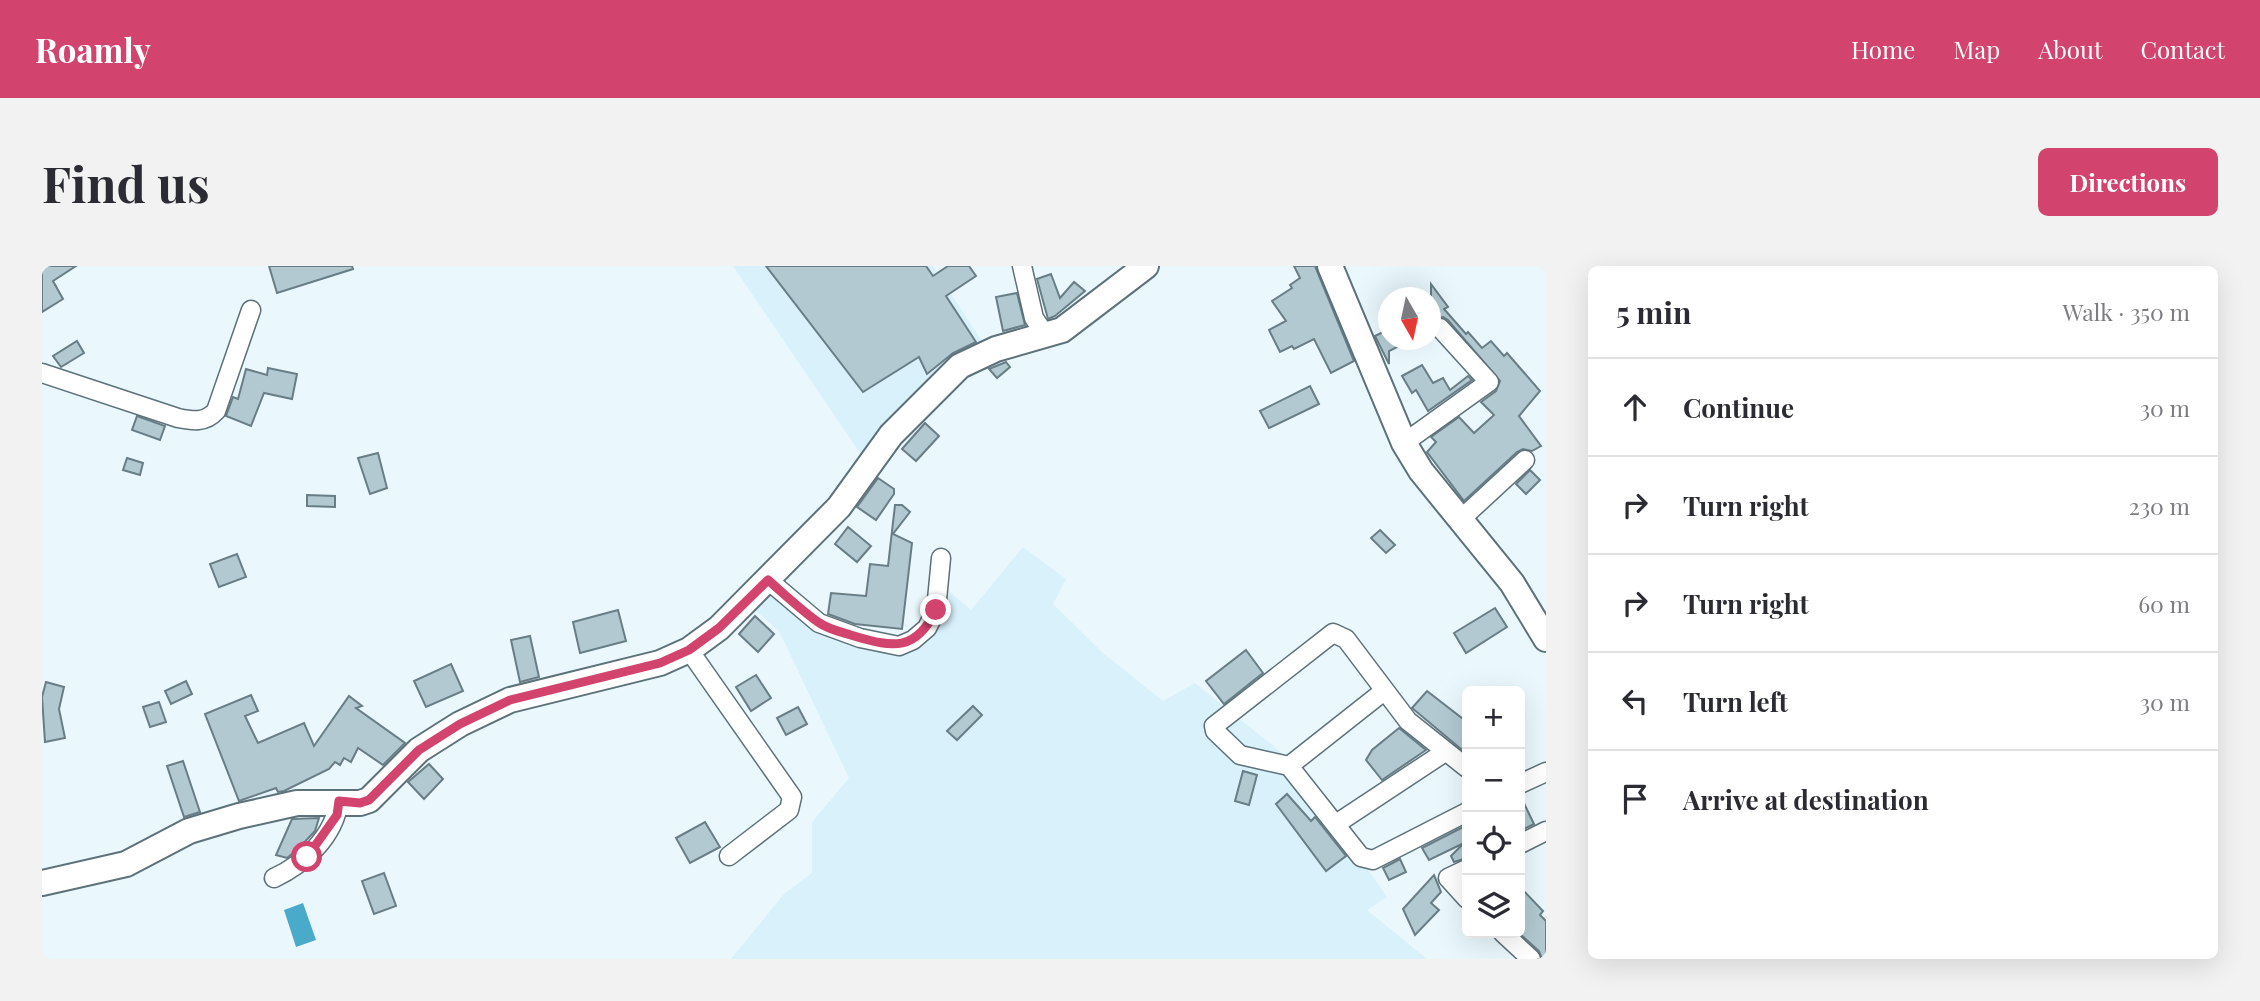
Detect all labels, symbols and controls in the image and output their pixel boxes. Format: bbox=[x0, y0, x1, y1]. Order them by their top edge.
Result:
text: Roamly bbox=[35, 27, 151, 71]
text: Home bbox=[1851, 33, 1915, 65]
text: Map bbox=[1953, 33, 2000, 65]
text: About bbox=[2038, 33, 2102, 65]
text: Contact bbox=[2140, 33, 2225, 65]
button: Directions bbox=[2038, 148, 2218, 216]
text: Find us bbox=[42, 150, 210, 215]
north arrow bbox=[1378, 287, 1441, 350]
text: 5 min bbox=[1616, 292, 1691, 332]
text: Walk · 350 m bbox=[2063, 296, 2190, 327]
icon: ahead bbox=[1616, 388, 1654, 426]
text: Continue bbox=[1683, 390, 1794, 425]
text: 30 m bbox=[2140, 392, 2190, 423]
icon: right bbox=[1616, 486, 1654, 524]
text: Turn right bbox=[1683, 488, 1809, 523]
text: 230 m bbox=[2129, 490, 2190, 521]
icon: right bbox=[1616, 584, 1654, 622]
text: Turn right bbox=[1683, 586, 1809, 621]
text: 60 m bbox=[2138, 588, 2190, 619]
route end bbox=[920, 594, 951, 625]
icon: left bbox=[1616, 682, 1654, 720]
text: Turn left bbox=[1683, 684, 1788, 719]
map controls bbox=[1462, 686, 1525, 938]
button: + bbox=[1462, 686, 1525, 749]
text: 30 m bbox=[2140, 686, 2190, 717]
button: − bbox=[1462, 749, 1525, 812]
icon: arrive bbox=[1616, 780, 1654, 818]
text: Arrive at destination bbox=[1683, 782, 1929, 817]
button: locate bbox=[1462, 812, 1525, 875]
route start bbox=[291, 841, 322, 872]
button: layers bbox=[1462, 875, 1525, 938]

